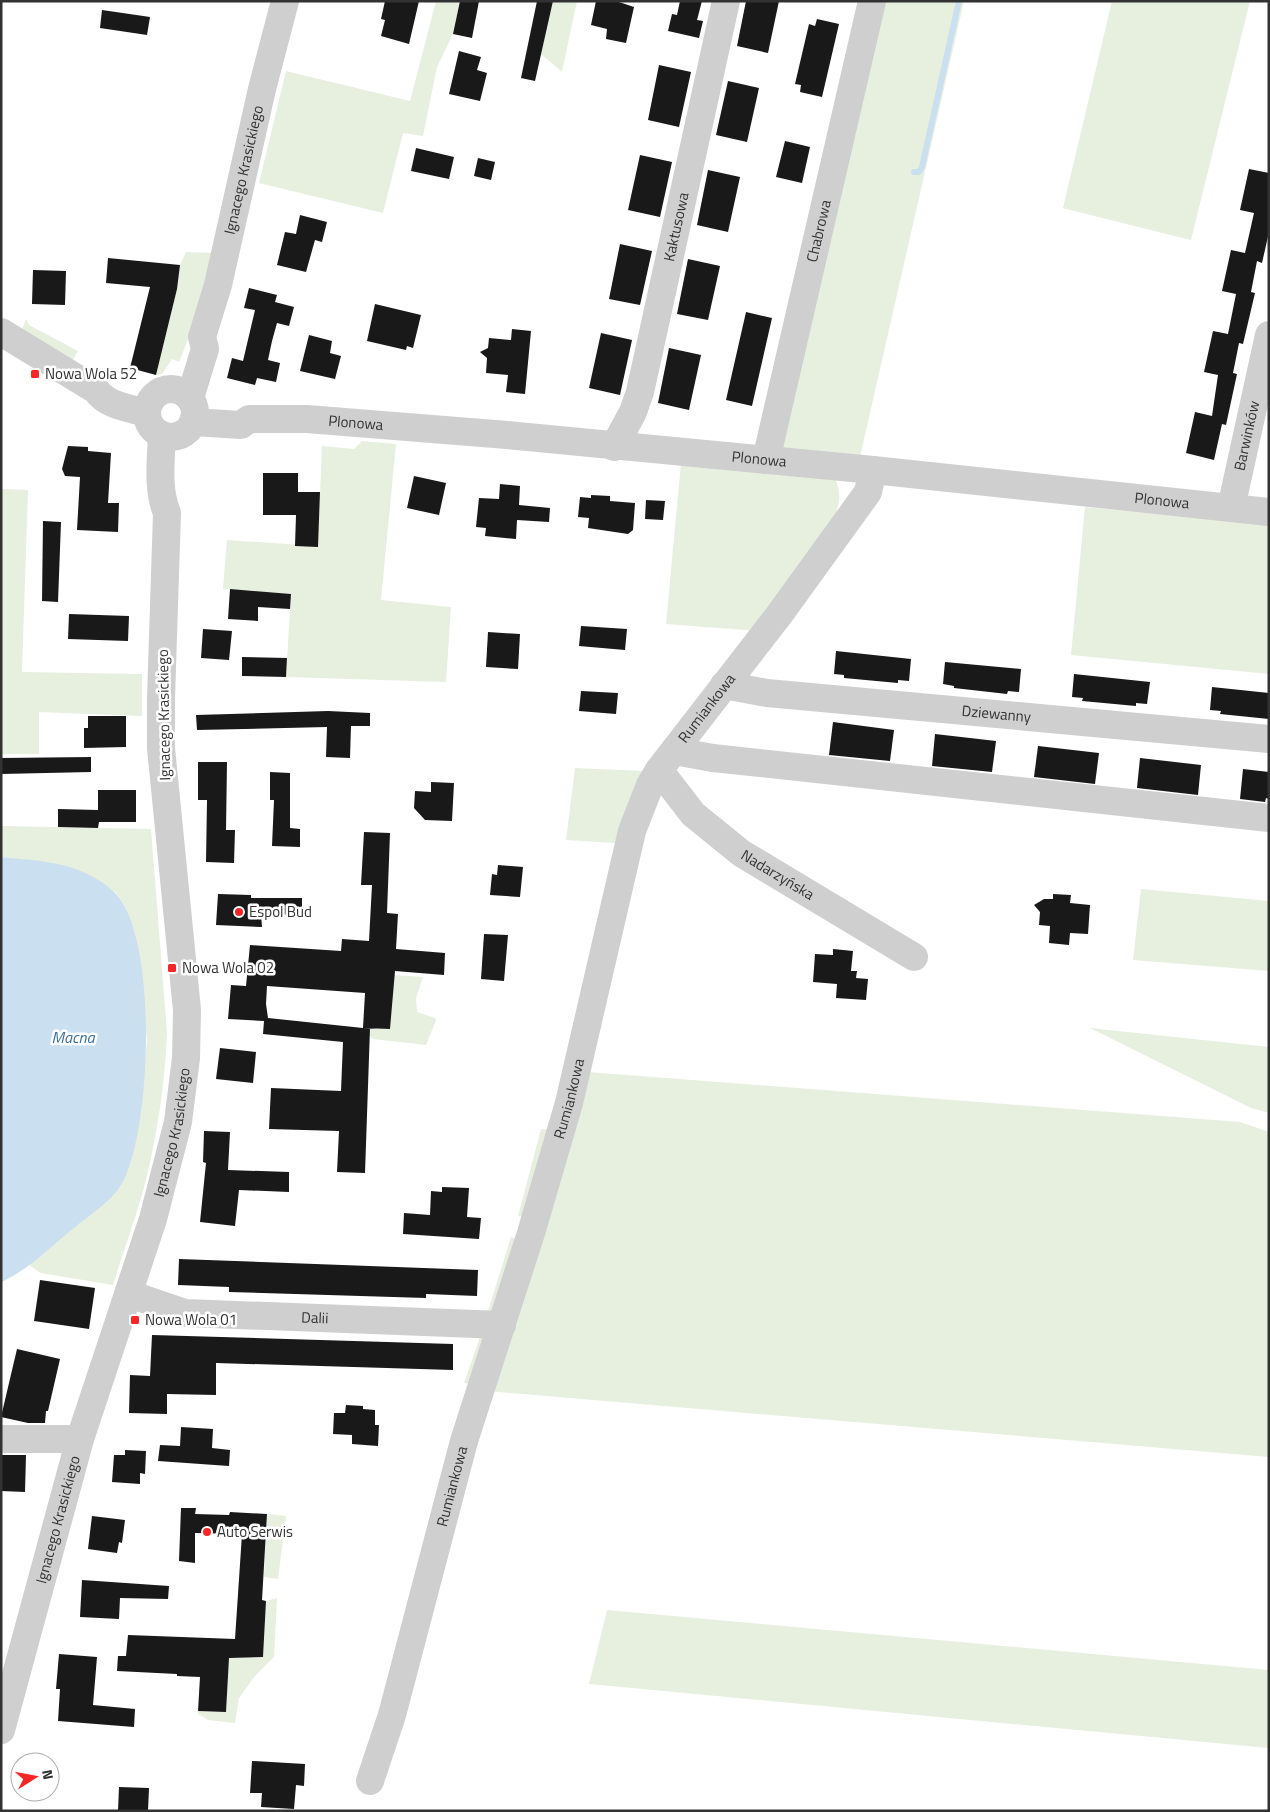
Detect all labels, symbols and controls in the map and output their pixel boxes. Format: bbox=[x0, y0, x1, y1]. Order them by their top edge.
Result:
street label: Ignacego Krasickiego bbox=[218, 103, 269, 236]
street label: Kaktusowa bbox=[657, 190, 695, 264]
street label: Chabrowa bbox=[800, 197, 837, 264]
place label: Nowa Wola 52 bbox=[45, 362, 137, 385]
marker: Nowa Wola 52 bbox=[29, 368, 41, 380]
street label: Barwinków bbox=[1228, 398, 1265, 473]
street label: Plonowa bbox=[327, 409, 385, 436]
street label: Plonowa bbox=[731, 445, 788, 473]
street label: Plonowa bbox=[1133, 486, 1191, 515]
street label: Ignacego Krasickiego bbox=[151, 649, 176, 781]
street label: Rumiankowa bbox=[672, 668, 741, 748]
street label: Dziewanny bbox=[961, 699, 1032, 728]
street label: Nadarzyńska bbox=[737, 843, 819, 906]
place label: Espol Bud bbox=[249, 900, 312, 923]
marker: Espol Bud bbox=[233, 906, 245, 918]
place label: Nowa Wola 02 bbox=[182, 956, 274, 979]
marker: Nowa Wola 02 bbox=[166, 962, 178, 974]
water label: Macna bbox=[52, 1025, 95, 1049]
street label: Rumiankowa bbox=[547, 1056, 590, 1142]
street label: Ignacego Krasickiego bbox=[147, 1067, 196, 1200]
street label: Dalii bbox=[301, 1305, 329, 1329]
place label: Nowa Wola 01 bbox=[145, 1308, 237, 1331]
marker: Nowa Wola 01 bbox=[129, 1314, 141, 1326]
street label: Rumiankowa bbox=[430, 1443, 473, 1529]
street label: Ignacego Krasickiego bbox=[29, 1453, 86, 1586]
place label: Auto Serwis bbox=[217, 1520, 293, 1543]
marker: Auto Serwis bbox=[201, 1526, 213, 1538]
north arrow bbox=[10, 1752, 60, 1802]
text: N bbox=[37, 1768, 59, 1781]

